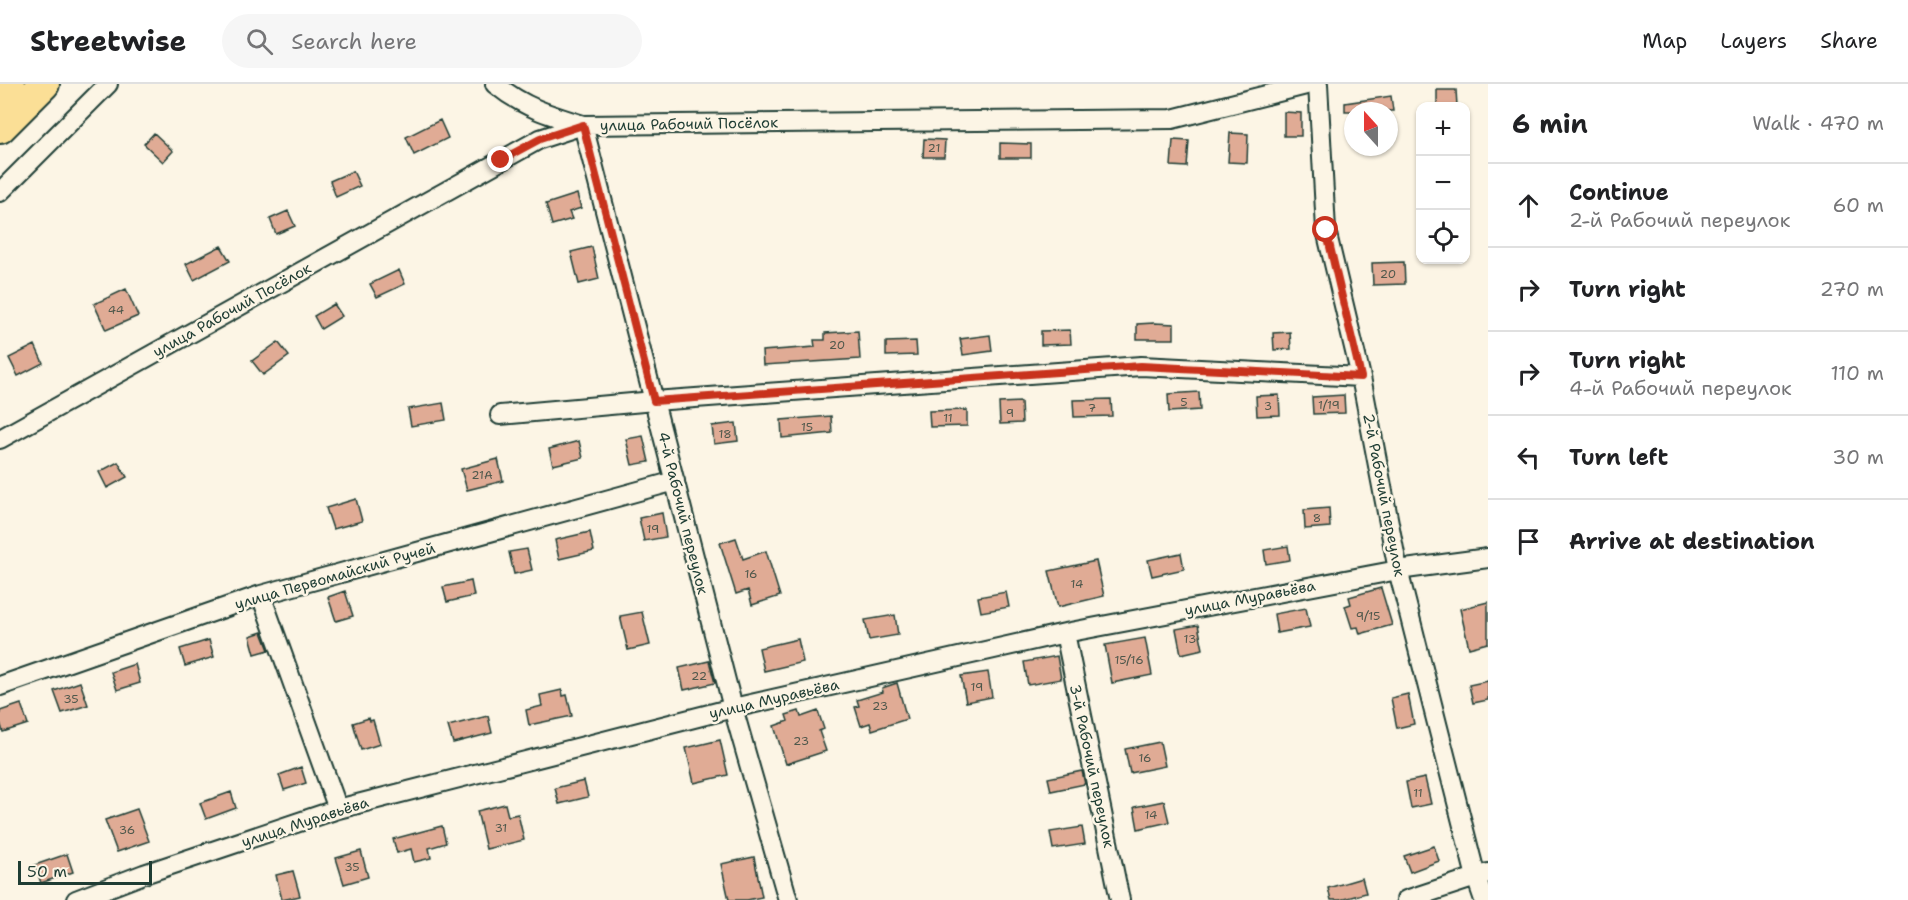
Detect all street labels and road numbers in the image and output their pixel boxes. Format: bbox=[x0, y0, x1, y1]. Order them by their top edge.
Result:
street label: улица Рабочий Посёлок bbox=[600, 112, 778, 136]
street label: улица Рабочий Посёлок bbox=[149, 258, 315, 362]
street label: 2-й Рабочий переулок bbox=[1358, 412, 1410, 578]
street label: 4-й Рабочий переулок bbox=[653, 430, 713, 596]
street label: улица Первомайский Ручей bbox=[232, 538, 438, 614]
street label: улица Муравьёва bbox=[1183, 575, 1318, 620]
street label: улица Муравьёва bbox=[707, 674, 842, 724]
street label: 3-й Рабочий переулок bbox=[1065, 682, 1119, 850]
street label: улица Муравьёва bbox=[239, 792, 372, 852]

